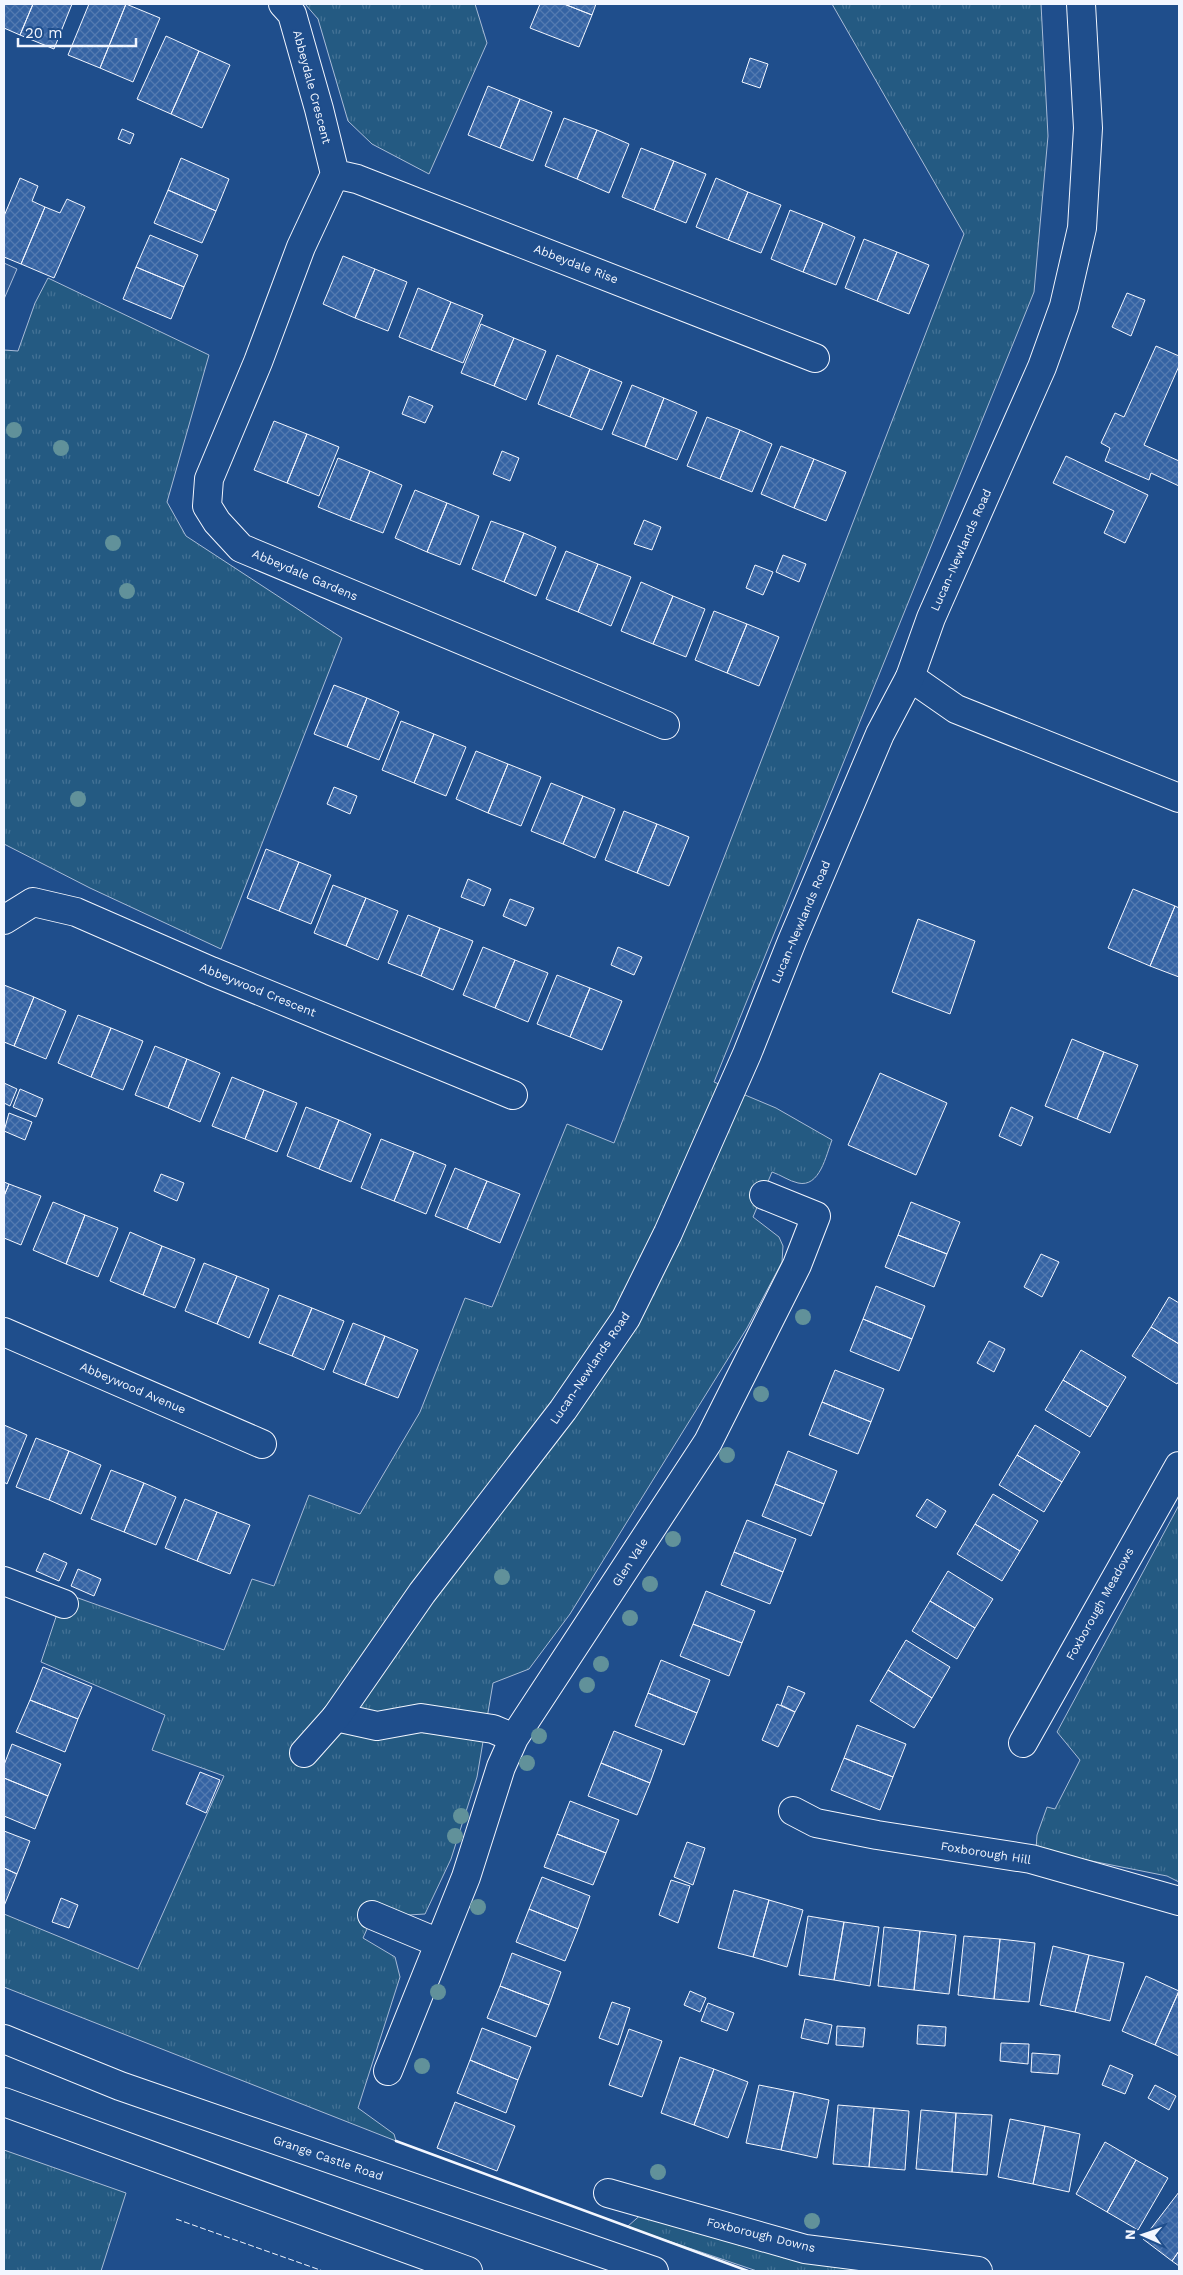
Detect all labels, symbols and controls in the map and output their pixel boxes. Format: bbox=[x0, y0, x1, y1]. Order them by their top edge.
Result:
scale bar bbox=[18, 15, 135, 47]
text: 20 m bbox=[25, 24, 63, 42]
street label: Abbeydale Crescent bbox=[290, 29, 334, 145]
street label: Abbeydale Rise bbox=[532, 241, 620, 287]
street label: Lucan-Newlands Road bbox=[928, 487, 994, 613]
street label: Abbeydale Gardens bbox=[250, 546, 360, 604]
street label: Lucan-Newlands Road bbox=[769, 858, 833, 986]
street label: Abbeywood Crescent bbox=[198, 960, 318, 1020]
street label: Lucan-Newlands Road bbox=[547, 1309, 633, 1427]
street label: Abbeywood Avenue bbox=[78, 1359, 188, 1417]
street label: Glen Vale bbox=[609, 1535, 651, 1589]
street label: Foxborough Meadows bbox=[1063, 1545, 1137, 1663]
street label: Foxborough Hill bbox=[940, 1839, 1032, 1867]
street label: Grange Castle Road bbox=[271, 2133, 385, 2183]
north arrow bbox=[1118, 2210, 1168, 2260]
street label: Foxborough Downs bbox=[705, 2215, 817, 2255]
text: N bbox=[1122, 2229, 1138, 2240]

